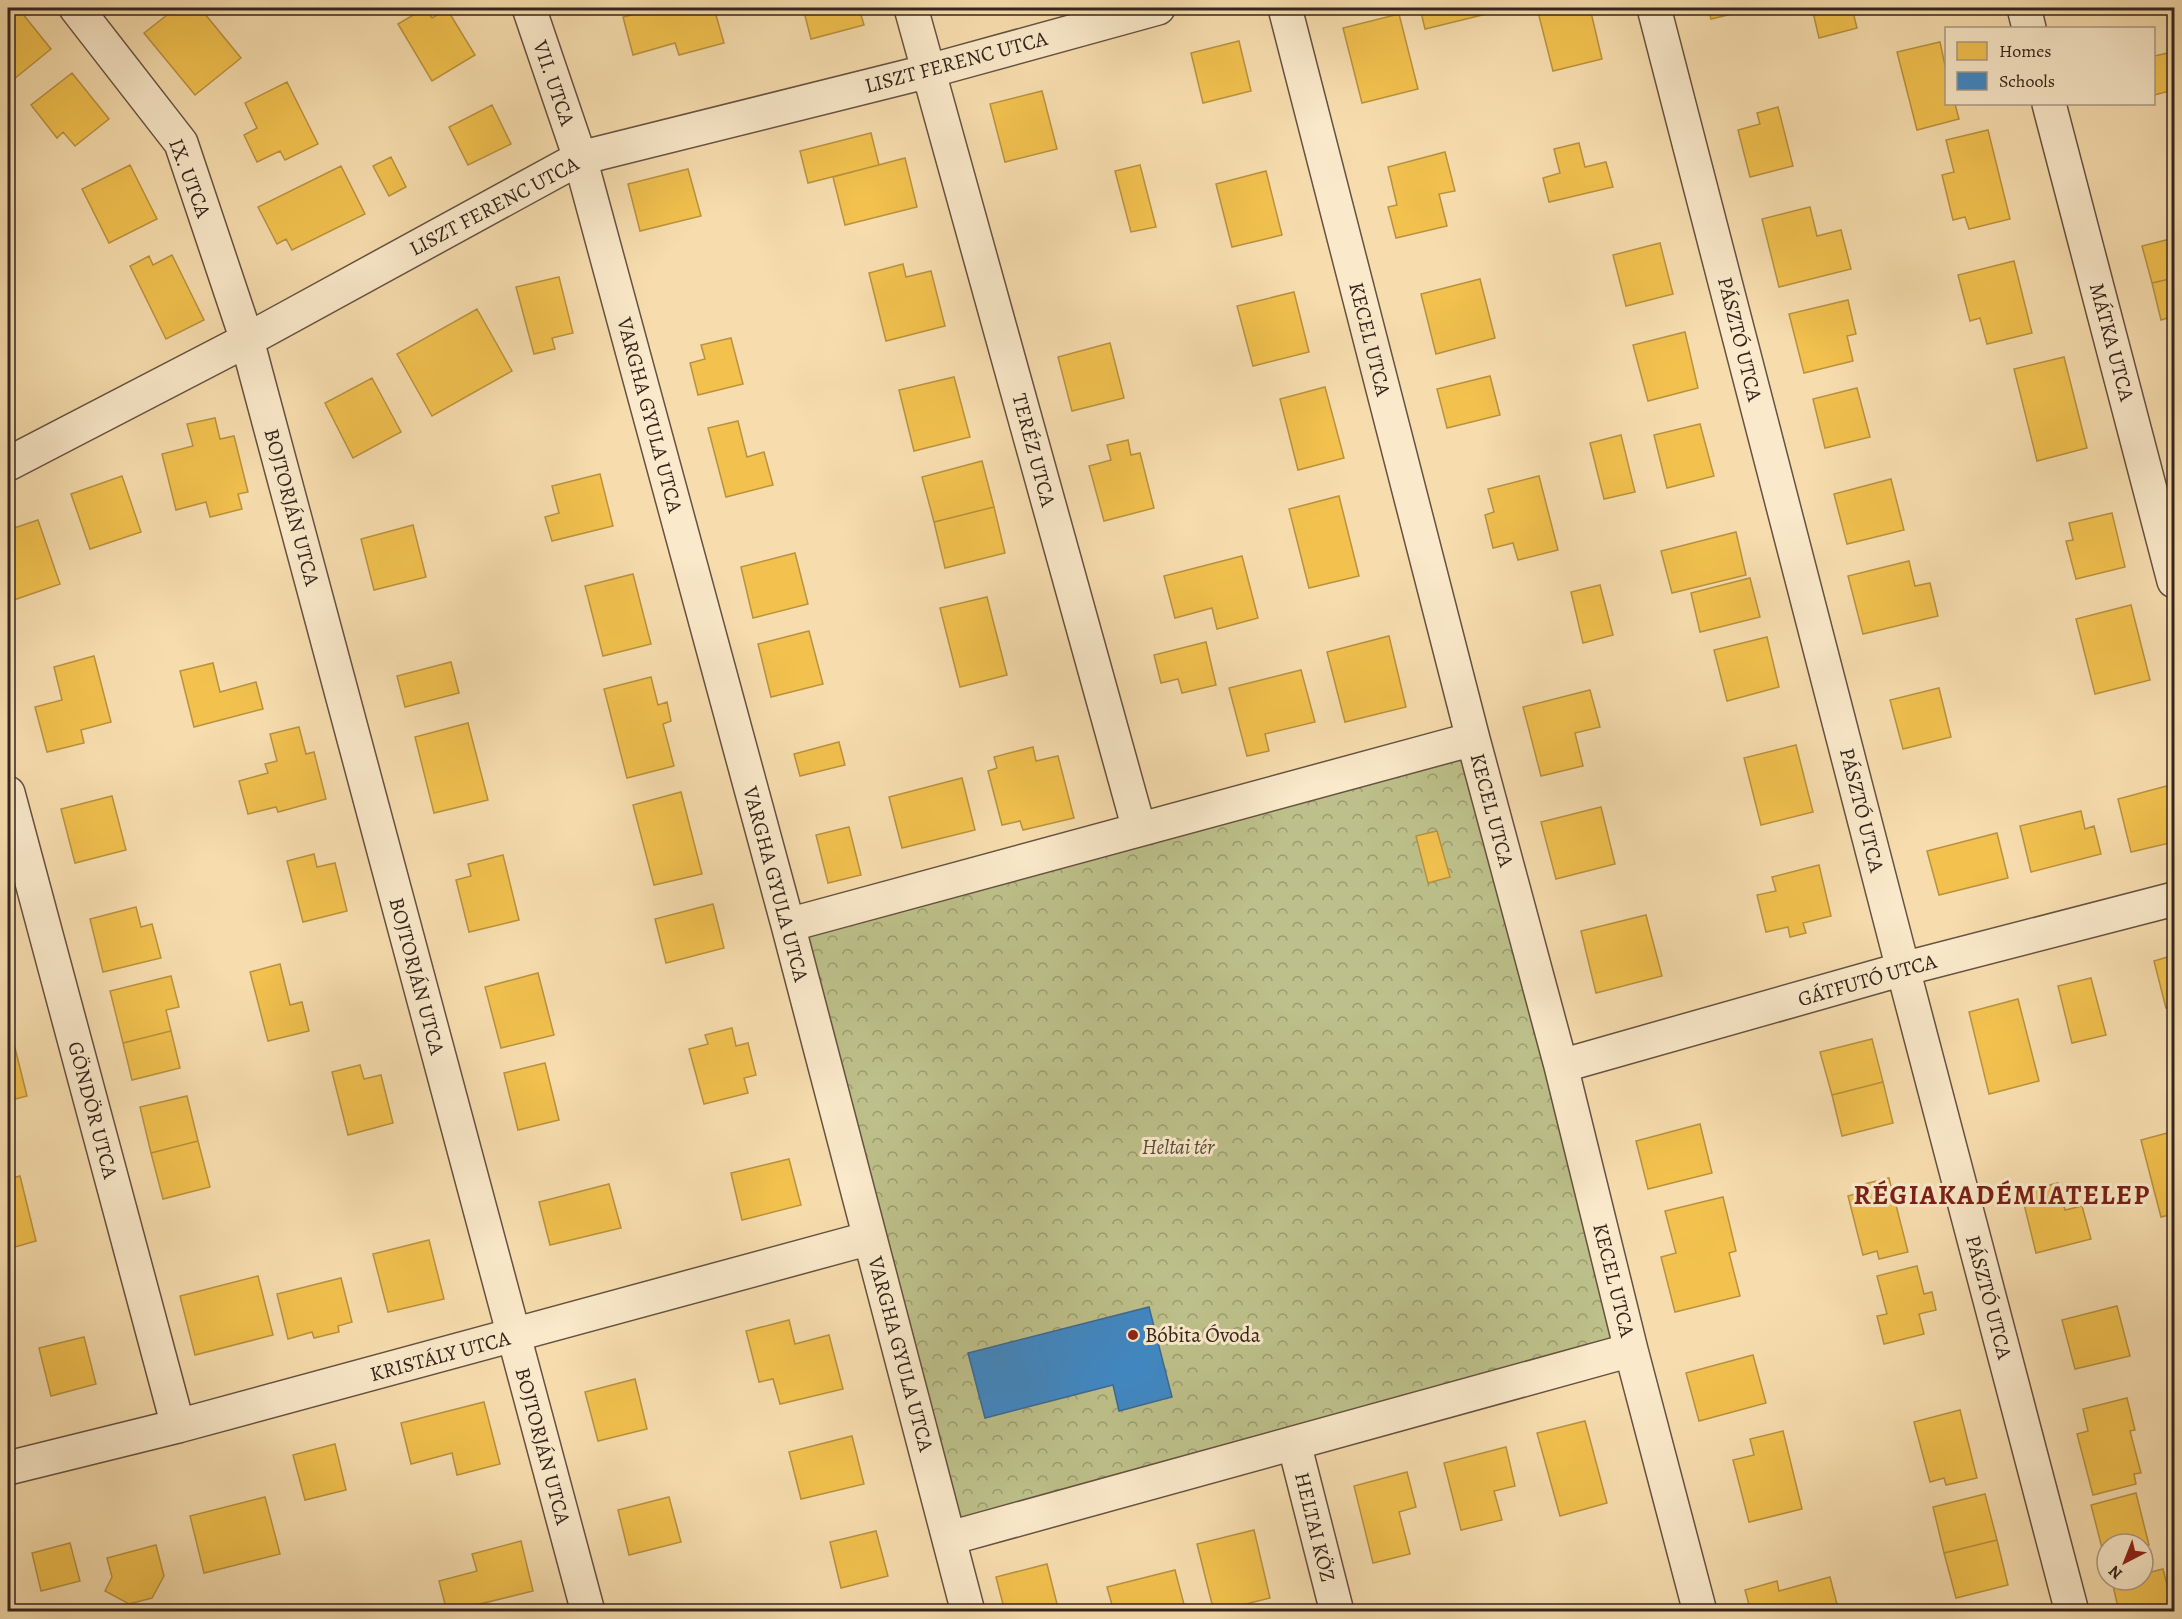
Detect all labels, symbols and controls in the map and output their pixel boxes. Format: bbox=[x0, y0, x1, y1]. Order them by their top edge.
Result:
street label: LISZT FERENC UTCA bbox=[861, 24, 1051, 100]
legend bbox=[1945, 27, 2155, 105]
street label: VII. UTCA bbox=[526, 36, 582, 130]
text: Homes bbox=[1999, 39, 2051, 63]
text: Schools bbox=[1999, 69, 2055, 93]
street label: IX. UTCA bbox=[162, 135, 218, 222]
street label: LISZT FERENC UTCA bbox=[404, 149, 584, 263]
street label: PÁSZTÓ UTCA bbox=[1711, 274, 1769, 405]
street label: KECEL UTCA bbox=[1342, 279, 1398, 400]
street label: MÁTKA UTCA bbox=[2083, 280, 2141, 405]
street label: VARGHA GYULA UTCA bbox=[610, 313, 690, 516]
street label: TERÉZ UTCA bbox=[1005, 390, 1063, 510]
street label: BOJTORJÁN UTCA bbox=[258, 425, 327, 589]
street label: PÁSZTÓ UTCA bbox=[1833, 745, 1891, 876]
street label: KECEL UTCA bbox=[1463, 750, 1521, 871]
street label: VARGHA GYULA UTCA bbox=[736, 782, 816, 985]
street label: BOJTORJÁN UTCA bbox=[383, 894, 452, 1058]
street label: GÁTFUTÓ UTCA bbox=[1794, 947, 1940, 1013]
street label: GÖNDÖR UTCA bbox=[61, 1038, 125, 1182]
park label: Heltai tér bbox=[1142, 1133, 1215, 1161]
district label: RÉGIAKADÉMIATELEP bbox=[1853, 1177, 2151, 1213]
street label: KECEL UTCA bbox=[1586, 1220, 1642, 1341]
street label: PÁSZTÓ UTCA bbox=[1959, 1232, 2019, 1363]
street label: VARGHA GYULA UTCA bbox=[861, 1252, 941, 1455]
place label: Bóbita Óvoda bbox=[1145, 1321, 1261, 1349]
street label: KRISTÁLY UTCA bbox=[367, 1324, 514, 1388]
marker: Bóbita Óvoda bbox=[1126, 1328, 1140, 1342]
street label: BOJTORJÁN UTCA bbox=[509, 1364, 578, 1528]
street label: HELTAI KÖZ bbox=[1288, 1469, 1342, 1585]
north arrow bbox=[2095, 1532, 2155, 1592]
text: N bbox=[2104, 1560, 2127, 1584]

